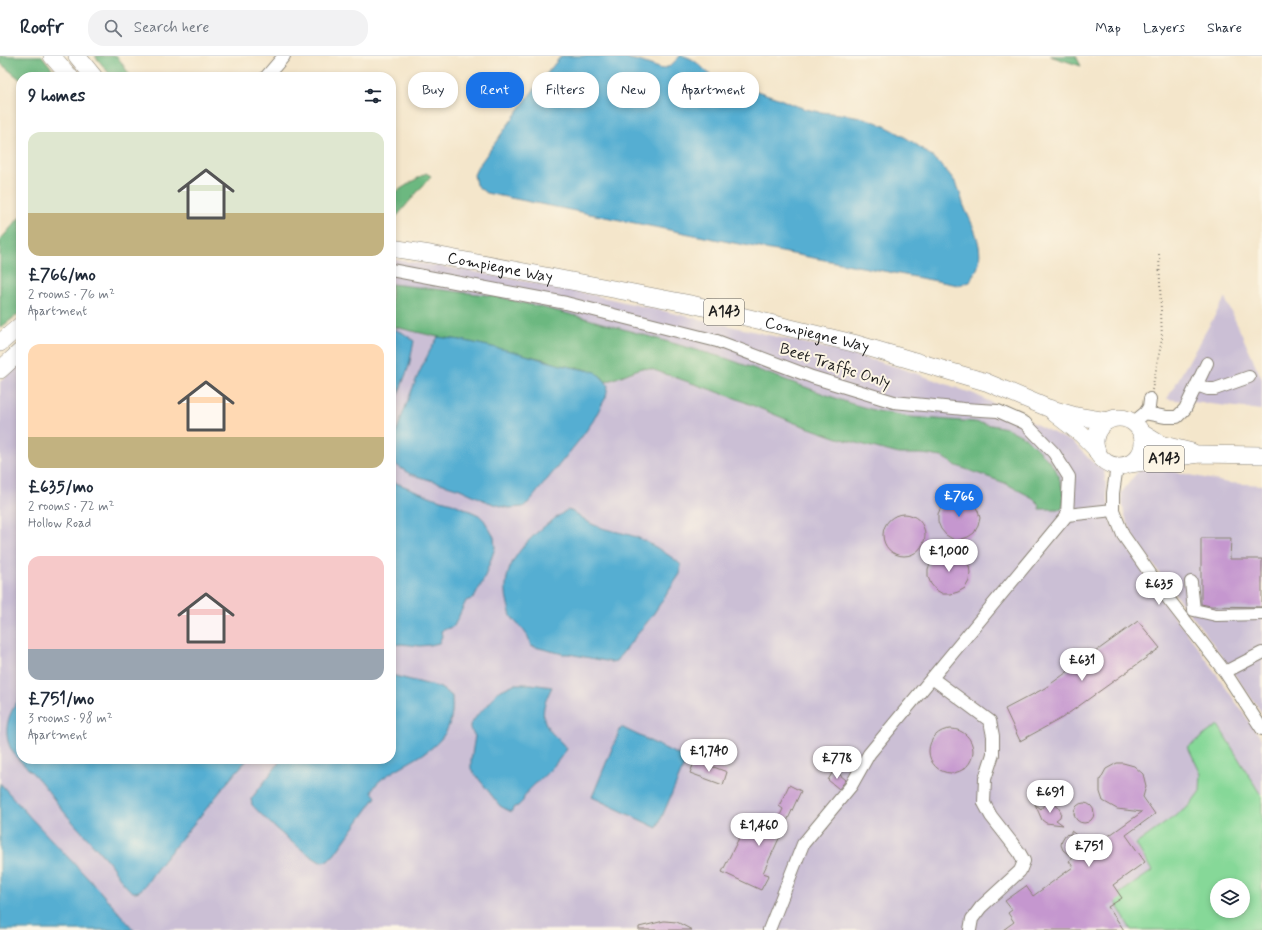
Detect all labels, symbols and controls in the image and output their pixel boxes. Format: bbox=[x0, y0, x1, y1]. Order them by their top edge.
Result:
search box bbox=[88, 10, 368, 46]
text: Roofr bbox=[20, 15, 64, 40]
icon: search bbox=[102, 17, 124, 39]
text: Search here bbox=[134, 18, 209, 38]
text: Map bbox=[1095, 19, 1121, 37]
text: Layers bbox=[1143, 19, 1185, 37]
text: Share bbox=[1207, 19, 1242, 37]
chip: Buy bbox=[408, 72, 458, 108]
chip: Rent bbox=[466, 72, 524, 108]
chip: Filters bbox=[532, 72, 599, 108]
chip: New bbox=[607, 72, 660, 108]
chip: Apartment bbox=[668, 72, 759, 108]
text: 9 homes bbox=[28, 85, 85, 107]
icon: filters bbox=[362, 85, 384, 107]
icon: home bbox=[170, 158, 242, 230]
street label: Compiegne Way bbox=[446, 247, 555, 288]
text: £766/mo bbox=[28, 264, 96, 286]
text: 2 rooms · 76 m² bbox=[28, 286, 115, 303]
road number: A143 bbox=[704, 299, 744, 325]
text: Apartment bbox=[28, 303, 87, 320]
street label: Compiegne Way bbox=[763, 312, 872, 358]
street label: Beet Traffic Only bbox=[777, 338, 893, 394]
icon: home bbox=[170, 370, 242, 442]
road number: A143 bbox=[1144, 446, 1184, 472]
text: £635/mo bbox=[28, 476, 94, 498]
pin: £766 bbox=[935, 484, 983, 518]
text: £766 bbox=[944, 488, 974, 505]
text: 2 rooms · 72 m² bbox=[28, 498, 114, 515]
text: Hollow Road bbox=[28, 515, 91, 532]
pin: £1,000 bbox=[916, 539, 982, 573]
text: £1,000 bbox=[929, 543, 969, 560]
pin: £635 bbox=[1135, 572, 1183, 606]
text: £635 bbox=[1145, 576, 1173, 593]
icon: home bbox=[170, 582, 242, 654]
pin: £631 bbox=[1058, 648, 1106, 682]
text: £631 bbox=[1069, 652, 1095, 669]
text: £751/mo bbox=[28, 688, 94, 710]
text: 3 rooms · 98 m² bbox=[28, 710, 113, 727]
text: Apartment bbox=[28, 727, 87, 744]
pin: £1,740 bbox=[676, 739, 742, 773]
text: £1,740 bbox=[689, 743, 729, 760]
pin: £778 bbox=[813, 746, 861, 780]
text: £778 bbox=[822, 750, 852, 767]
pin: £691 bbox=[1026, 780, 1074, 814]
text: £691 bbox=[1036, 784, 1064, 801]
pin: £1,460 bbox=[726, 813, 792, 847]
text: £1,460 bbox=[739, 817, 779, 834]
pin: £751 bbox=[1065, 834, 1113, 868]
text: £751 bbox=[1074, 838, 1104, 855]
map controls bbox=[1210, 878, 1250, 918]
button: layers bbox=[1210, 878, 1250, 918]

